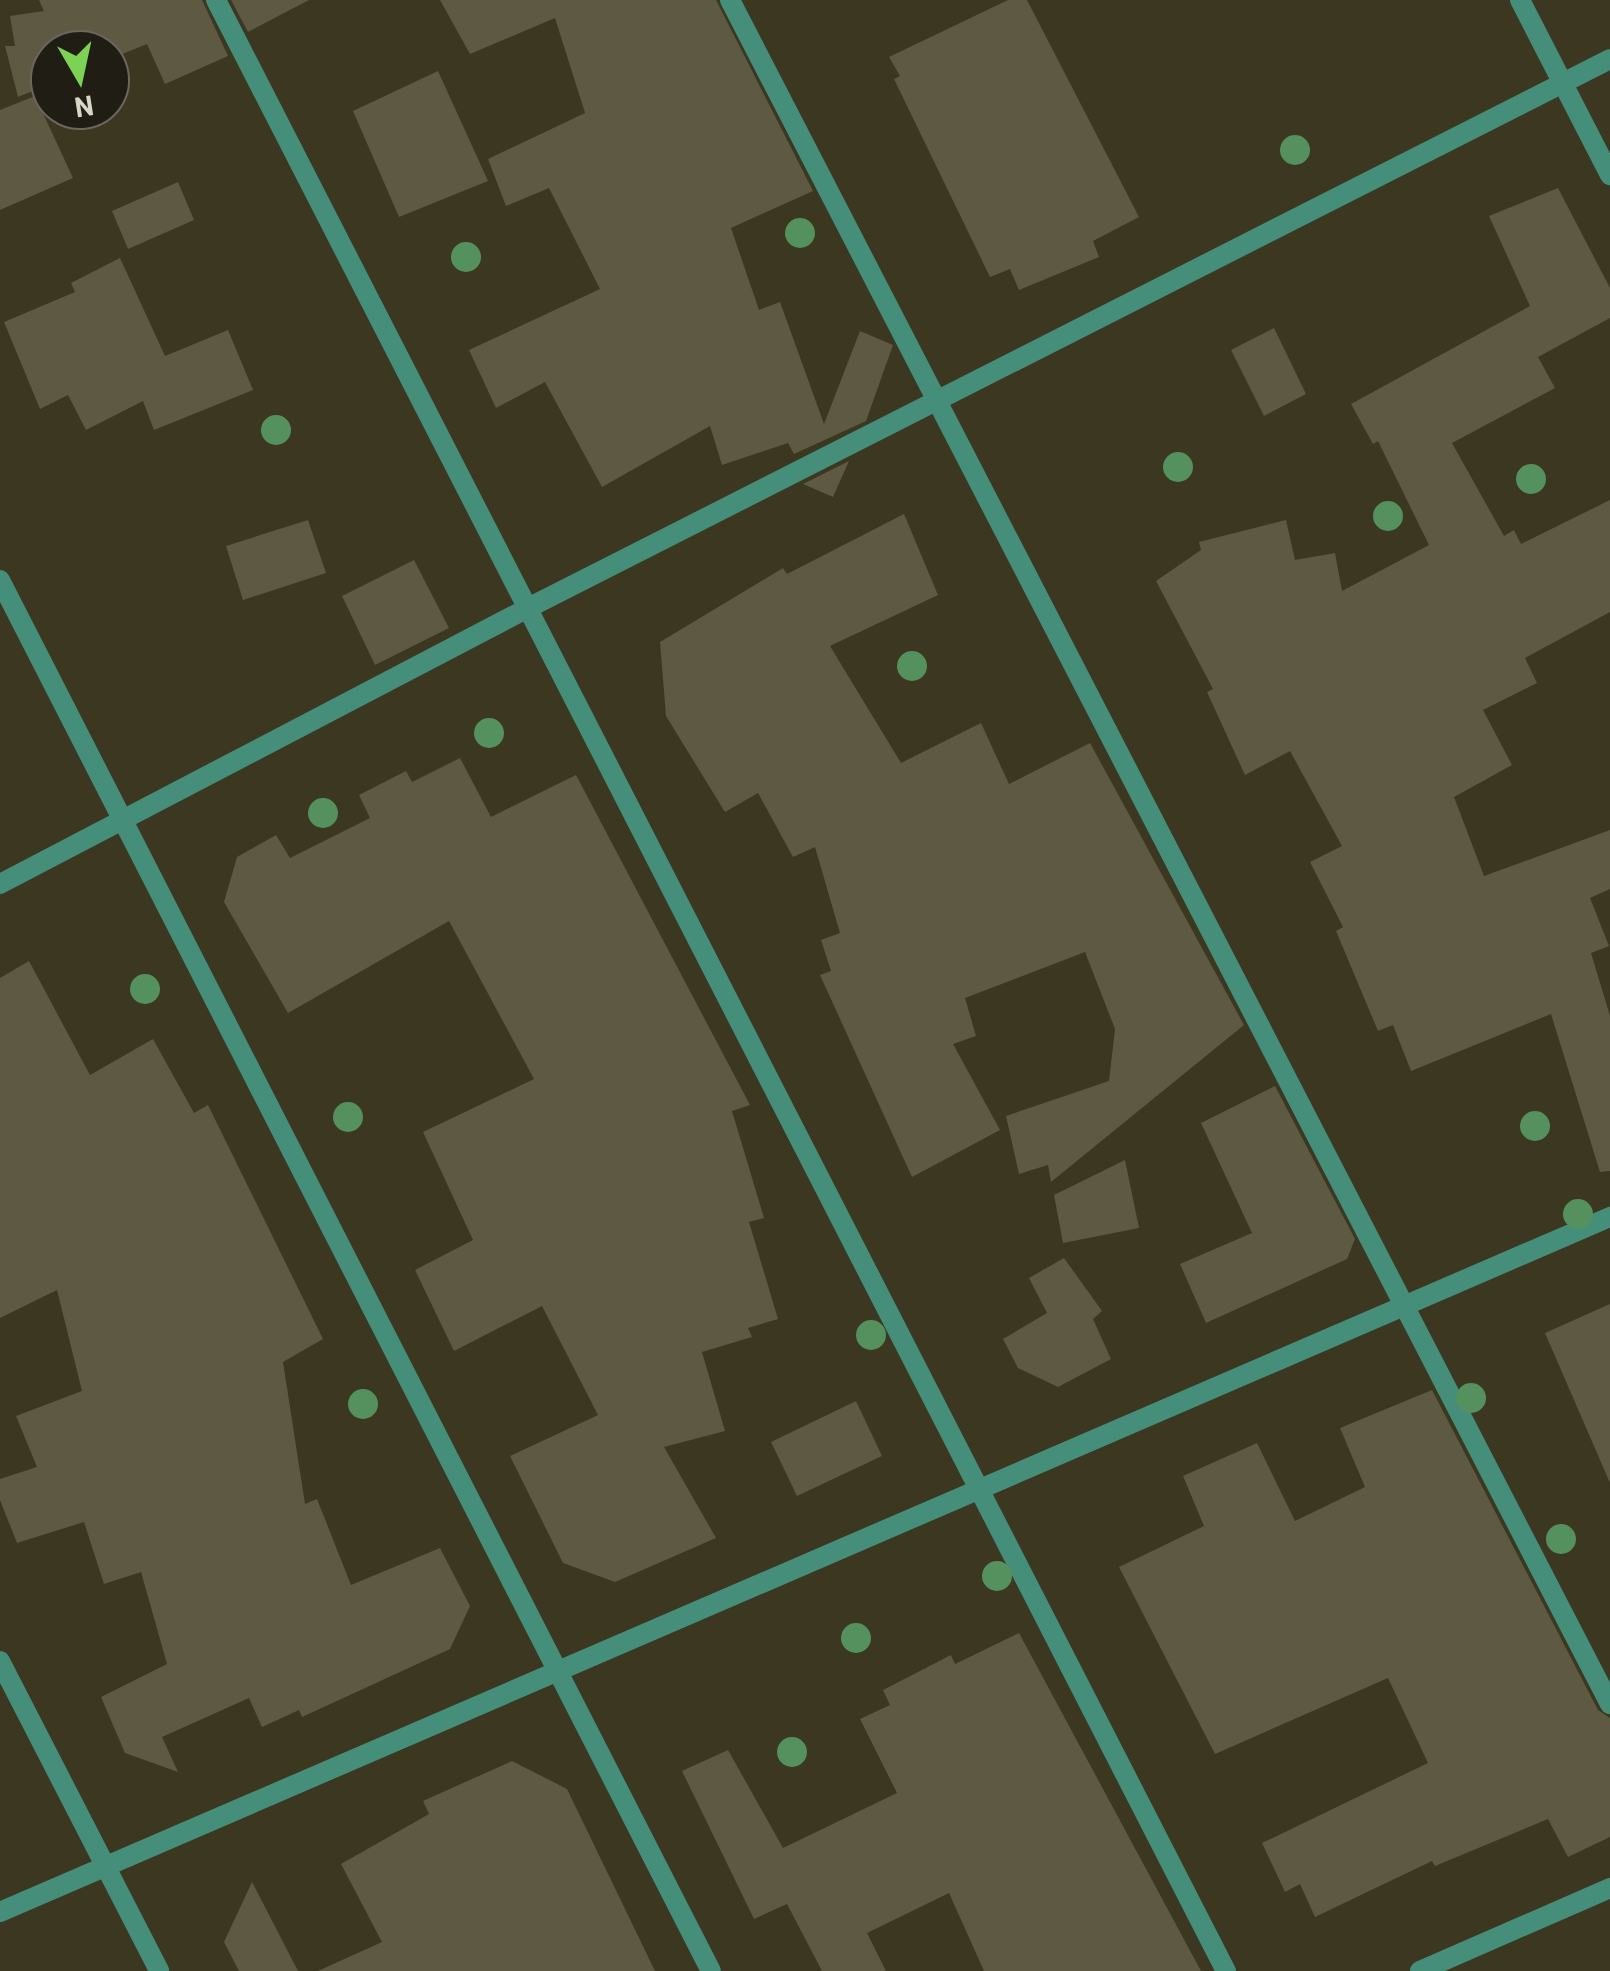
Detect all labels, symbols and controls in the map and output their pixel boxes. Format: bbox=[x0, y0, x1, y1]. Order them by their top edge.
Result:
north arrow bbox=[30, 30, 130, 130]
text: N bbox=[73, 89, 96, 126]

